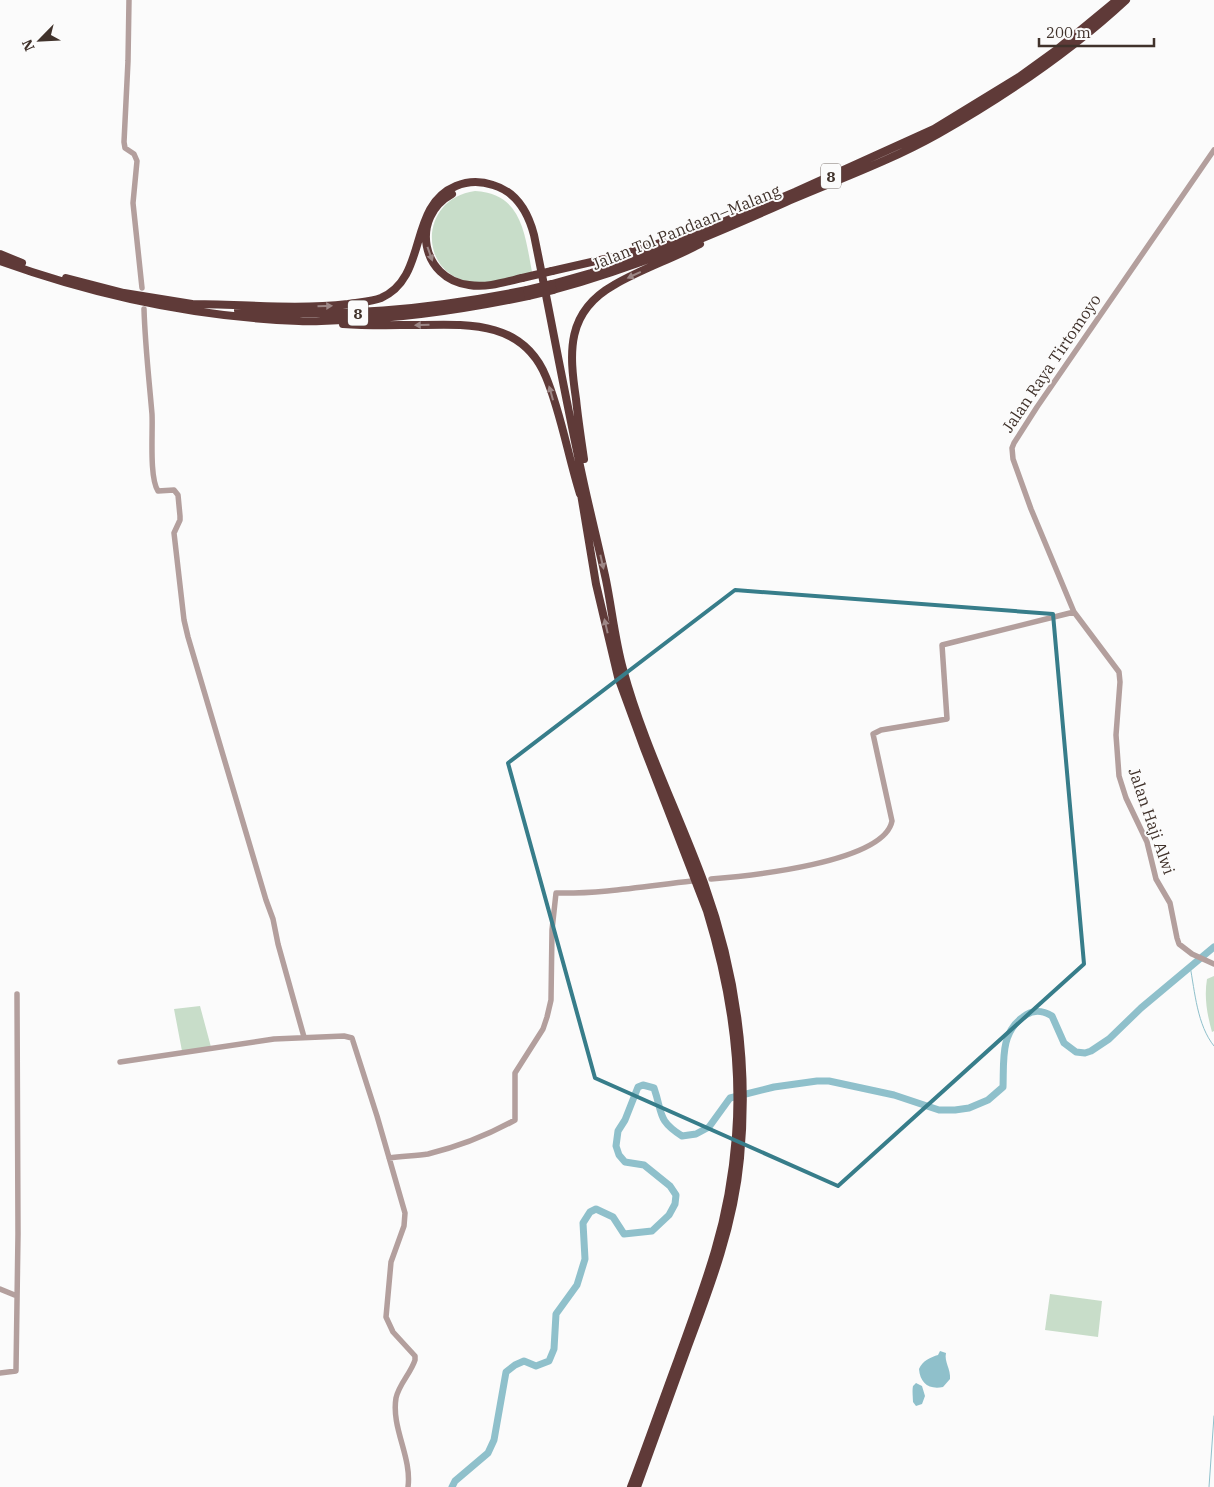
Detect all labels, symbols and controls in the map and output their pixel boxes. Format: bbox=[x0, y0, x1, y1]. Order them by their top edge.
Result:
north arrow bbox=[15, 15, 65, 65]
scale bar bbox=[1039, 15, 1154, 47]
text: 200 m bbox=[1046, 23, 1091, 42]
text: N bbox=[18, 37, 39, 54]
road number: 8 bbox=[821, 164, 841, 188]
street label: Jalan Tol Pandaan–Malang bbox=[589, 180, 783, 274]
one-way arrow bbox=[426, 247, 434, 262]
one-way arrow bbox=[627, 271, 641, 279]
street label: Jalan Raya Tirtomoyo bbox=[997, 290, 1105, 436]
road number: 8 bbox=[348, 300, 368, 326]
one-way arrow bbox=[317, 301, 333, 309]
one-way arrow bbox=[414, 321, 430, 329]
one-way arrow bbox=[547, 386, 555, 401]
one-way arrow bbox=[598, 554, 606, 569]
one-way arrow bbox=[602, 619, 610, 634]
street label: Jalan Haji Alwi bbox=[1124, 765, 1180, 877]

